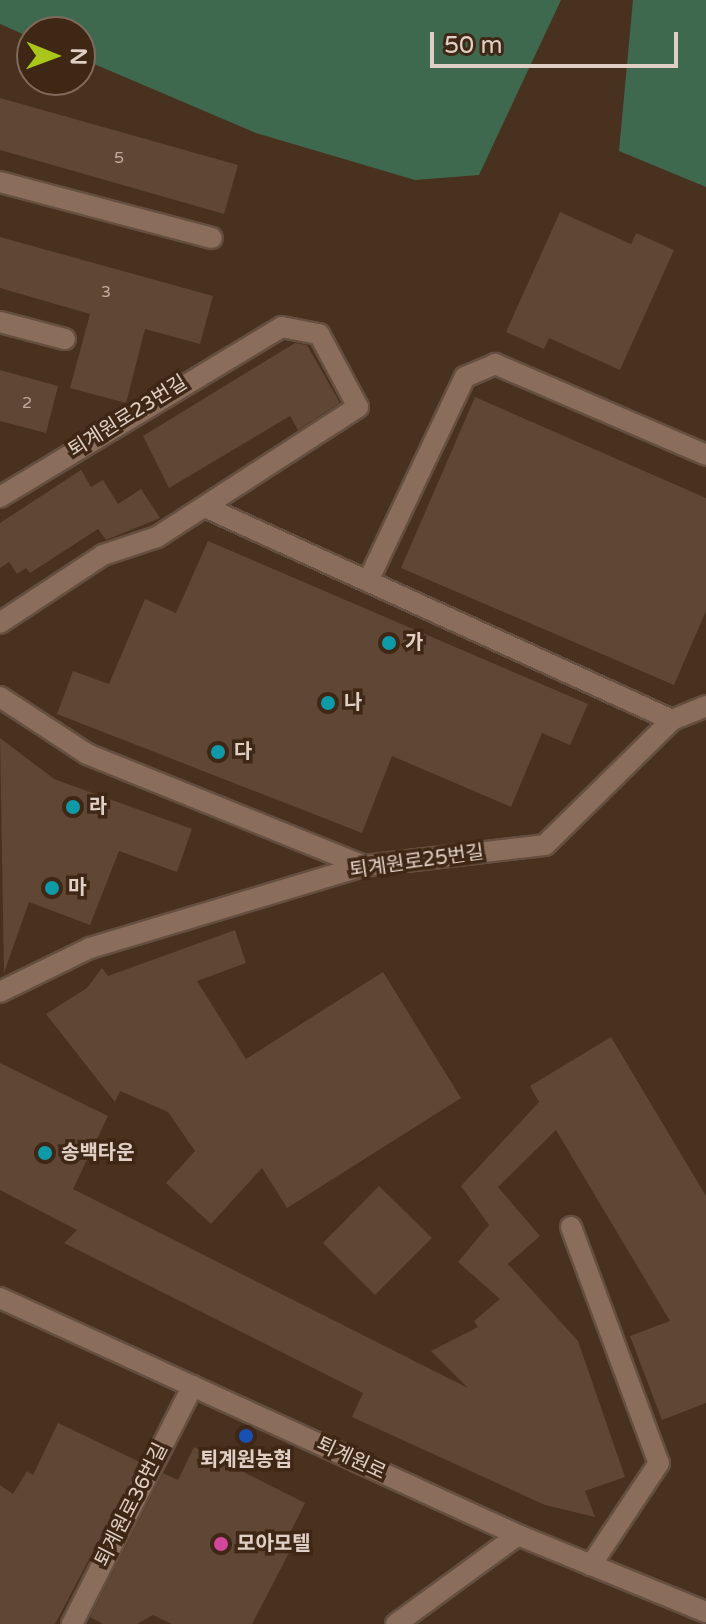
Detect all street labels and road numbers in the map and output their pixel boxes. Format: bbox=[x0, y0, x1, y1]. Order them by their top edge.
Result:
street label: 퇴계원로23번길 bbox=[64, 371, 192, 463]
street label: 퇴계원로25번길 bbox=[348, 841, 486, 883]
street label: 퇴계원로 bbox=[313, 1433, 389, 1485]
street label: 퇴계원로36번길 bbox=[91, 1439, 173, 1571]

